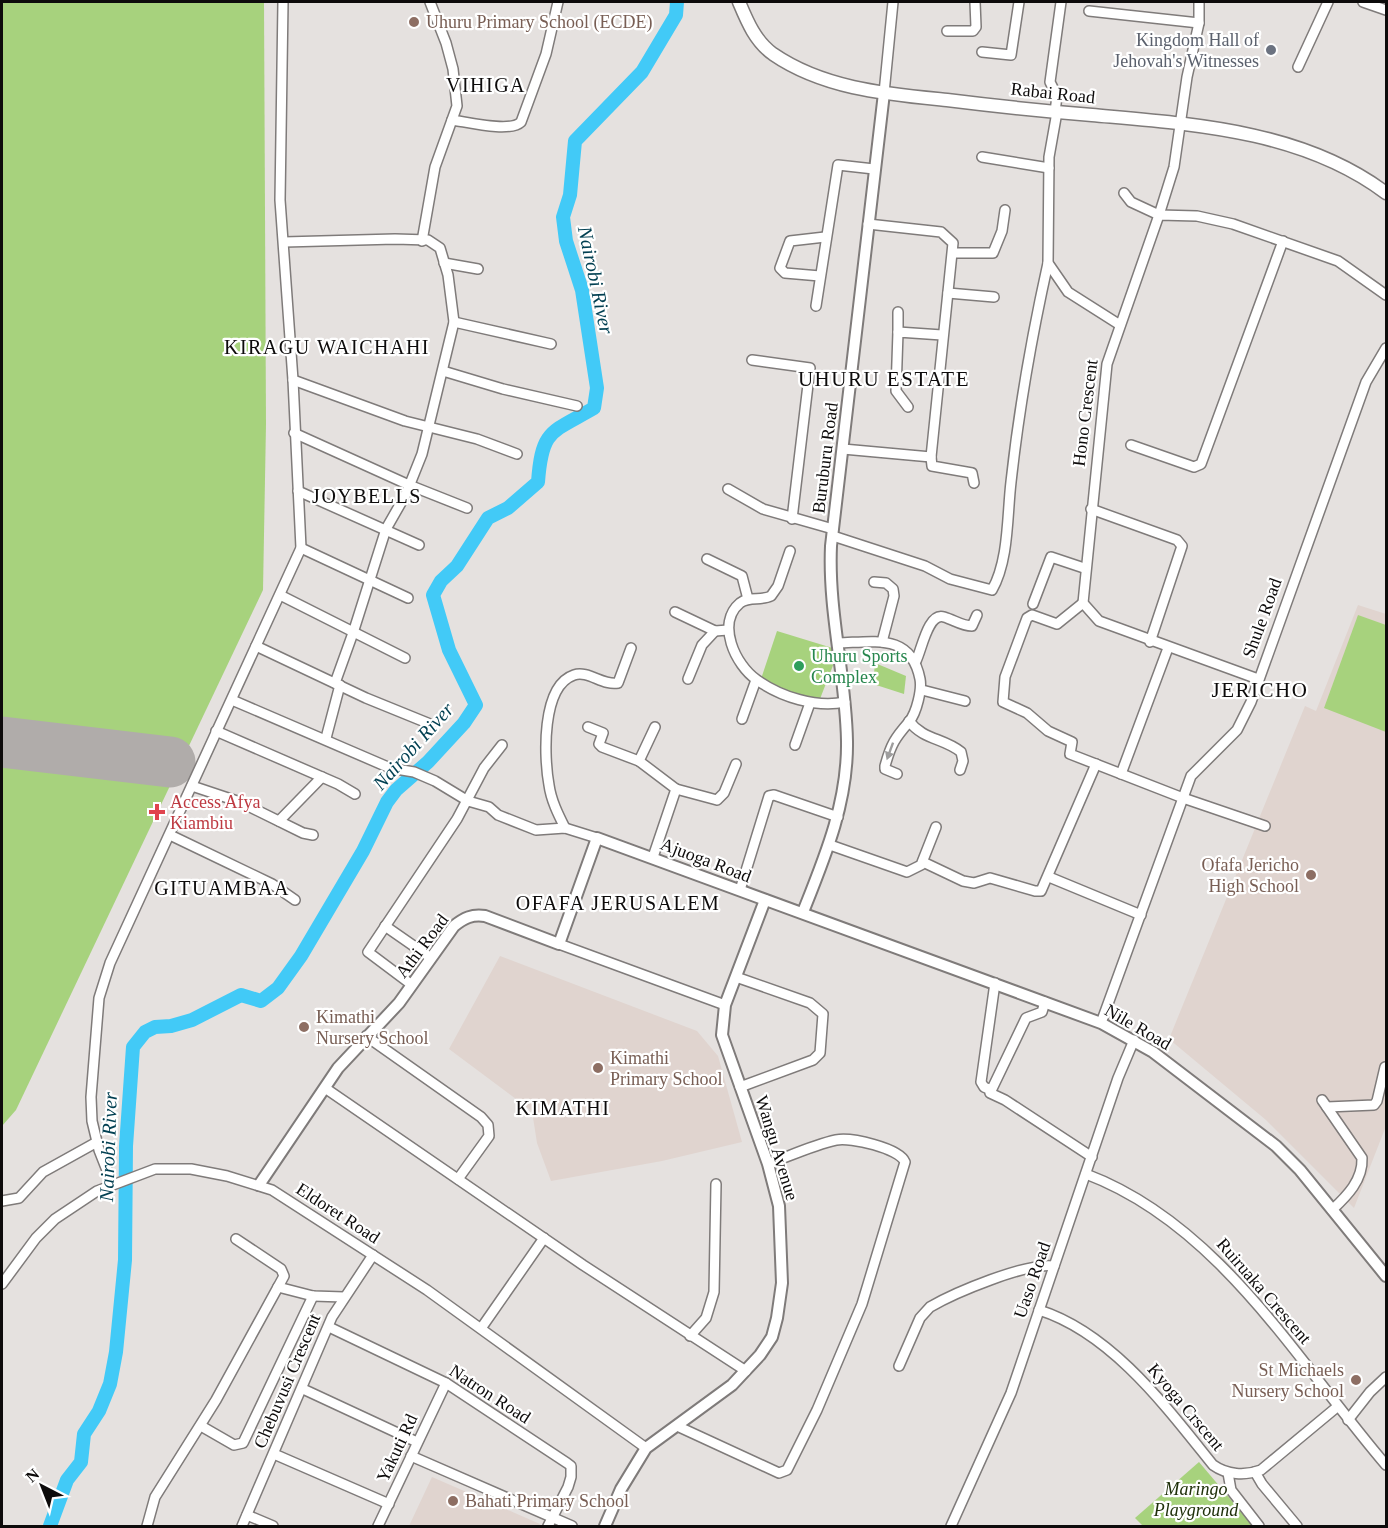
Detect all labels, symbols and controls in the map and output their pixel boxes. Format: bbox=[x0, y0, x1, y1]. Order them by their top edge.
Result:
place label: Uhuru Primary School (ECDE) bbox=[426, 12, 652, 33]
marker: Uhuru Primary School (ECDE) bbox=[407, 15, 421, 29]
place label: Kingdom Hall of Jehovah's Witnesses bbox=[1113, 30, 1259, 71]
marker: Kingdom Hall of Jehovah's Witnesses bbox=[1264, 43, 1278, 57]
district label: VIHIGA bbox=[446, 74, 526, 96]
street label: Rabai Road bbox=[1010, 79, 1096, 107]
water label: Nairobi River bbox=[574, 223, 618, 336]
district label: KIRAGU WAICHAHI bbox=[224, 336, 430, 358]
street label: Hono Crescent bbox=[1069, 358, 1101, 468]
district label: UHURU ESTATE bbox=[798, 367, 970, 391]
street label: Buruburu Road bbox=[808, 401, 842, 515]
district label: JOYBELLS bbox=[312, 485, 422, 507]
street label: Shule Road bbox=[1238, 575, 1286, 661]
place label: Uhuru Sports Complex bbox=[811, 646, 908, 687]
marker: Uhuru Sports Complex bbox=[792, 659, 806, 673]
district label: JERICHO bbox=[1212, 678, 1308, 702]
water label: Nairobi River bbox=[367, 698, 458, 795]
one-way arrow bbox=[885, 742, 895, 760]
place label: Access Afya Kiambiu bbox=[170, 792, 260, 833]
marker: Access Afya Kiambiu bbox=[148, 803, 166, 821]
street label: Ajuoga Road bbox=[658, 834, 754, 886]
place label: Ofafa Jericho High School bbox=[1202, 855, 1299, 896]
marker: Ofafa Jericho High School bbox=[1304, 868, 1318, 882]
district label: GITUAMBAA bbox=[154, 877, 290, 899]
district label: OFAFA JERUSALEM bbox=[516, 892, 720, 914]
street label: Athi Road bbox=[392, 910, 452, 982]
street label: Nile Road bbox=[1101, 1000, 1175, 1054]
place label: Kimathi Nursery School bbox=[316, 1007, 428, 1048]
marker: Kimathi Nursery School bbox=[297, 1020, 311, 1034]
place label: Kimathi Primary School bbox=[610, 1048, 723, 1089]
marker: Kimathi Primary School bbox=[591, 1061, 605, 1075]
water label: Nairobi River bbox=[95, 1092, 121, 1203]
street label: Wangu Avenue bbox=[752, 1093, 802, 1203]
district label: KIMATHI bbox=[516, 1097, 610, 1119]
street label: Eldoret Road bbox=[293, 1179, 383, 1247]
street label: Ruiruaka Crescent bbox=[1213, 1234, 1315, 1348]
street label: Uaso Road bbox=[1010, 1239, 1054, 1321]
street label: Chebuvusi Crescent bbox=[250, 1311, 324, 1451]
street label: Kyoga Crscent bbox=[1144, 1359, 1228, 1455]
street label: Natron Road bbox=[446, 1360, 534, 1428]
place label: St Michaels Nursery School bbox=[1232, 1360, 1344, 1401]
marker: St Michaels Nursery School bbox=[1349, 1373, 1363, 1387]
street label: Yakuti Rd bbox=[373, 1411, 421, 1485]
north arrow bbox=[12, 1456, 72, 1516]
text: N bbox=[22, 1465, 43, 1485]
park label: Maringo Playground bbox=[1153, 1479, 1239, 1520]
place label: Bahati Primary School bbox=[465, 1491, 629, 1511]
marker: Bahati Primary School bbox=[446, 1494, 460, 1508]

